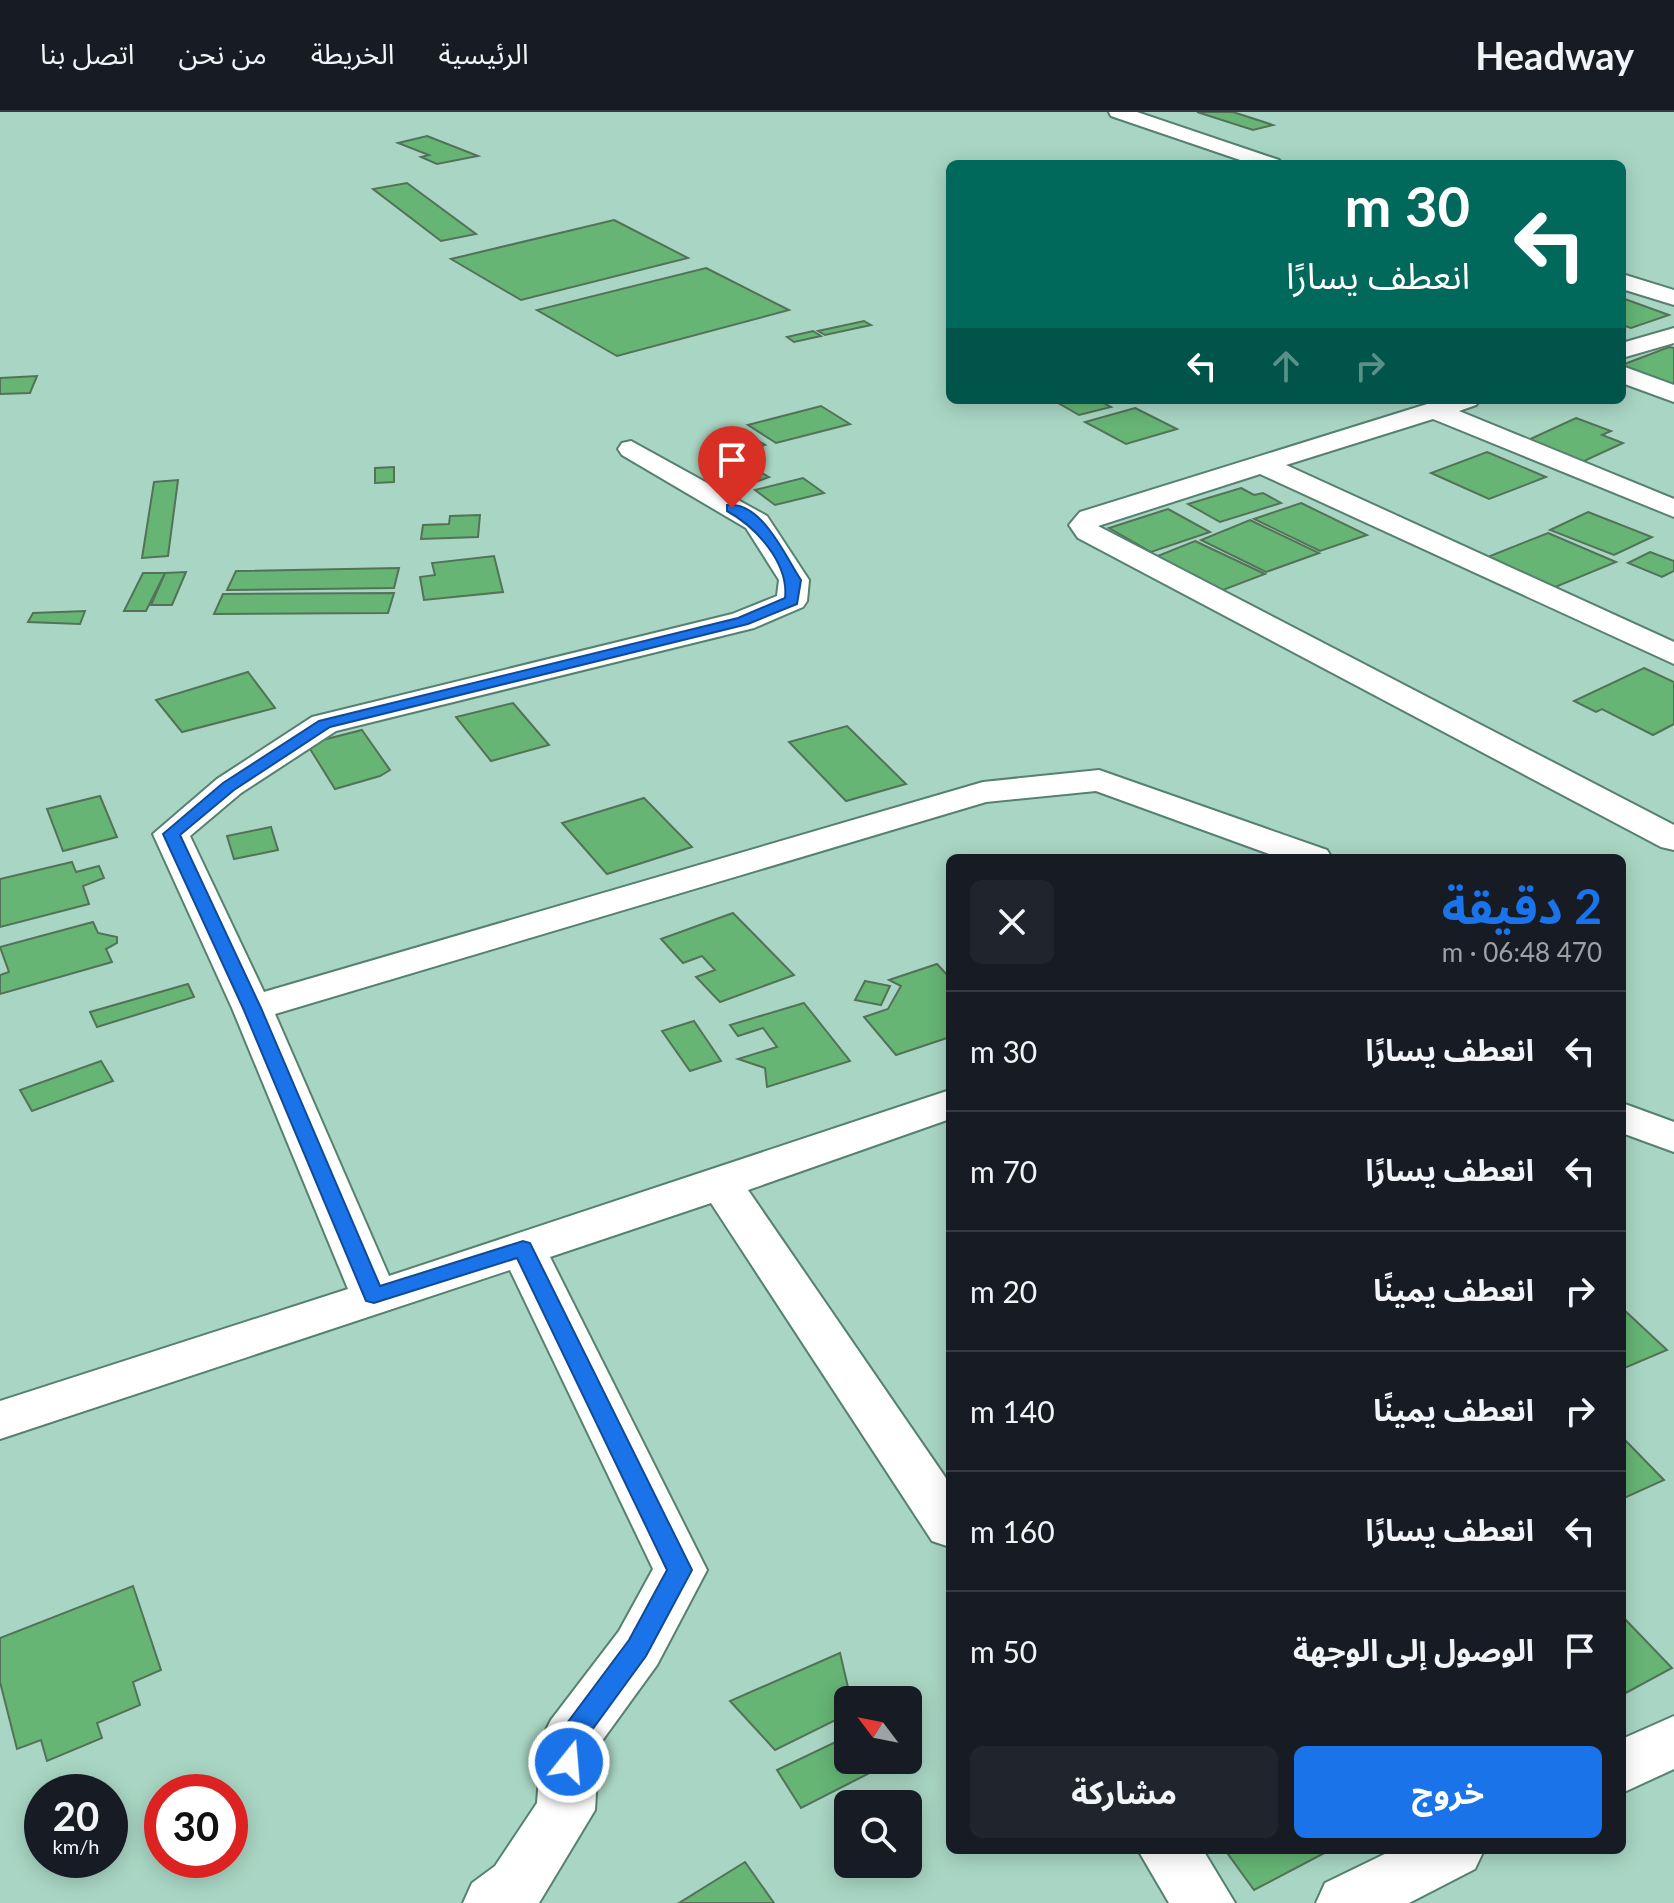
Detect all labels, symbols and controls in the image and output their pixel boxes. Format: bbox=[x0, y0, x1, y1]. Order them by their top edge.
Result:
text: Headway bbox=[1475, 32, 1634, 78]
text: اتصل بنا bbox=[40, 36, 135, 70]
text: من نحن bbox=[179, 36, 267, 70]
text: الخريطة bbox=[311, 36, 395, 70]
text: الرئيسية bbox=[439, 36, 529, 70]
text: 30 m bbox=[1345, 172, 1470, 239]
icon: left bbox=[1498, 192, 1602, 296]
text: انعطف يسارًا bbox=[1286, 253, 1470, 297]
icon: left bbox=[1180, 344, 1224, 388]
icon: ahead bbox=[1264, 344, 1308, 388]
icon: right bbox=[1348, 344, 1392, 388]
pin bbox=[698, 426, 766, 508]
icon: arrive bbox=[710, 438, 754, 482]
text: 2 دقيقة bbox=[1442, 877, 1602, 934]
button: close bbox=[970, 880, 1054, 964]
text: 470 m · 06:48 bbox=[1442, 936, 1602, 968]
icon: left bbox=[1558, 1029, 1602, 1073]
text: انعطف يسارًا bbox=[1366, 1031, 1534, 1067]
text: 30 m bbox=[970, 1033, 1037, 1069]
icon: left bbox=[1558, 1149, 1602, 1193]
text: انعطف يسارًا bbox=[1366, 1151, 1534, 1187]
text: 70 m bbox=[970, 1153, 1037, 1189]
icon: right bbox=[1558, 1269, 1602, 1313]
text: انعطف يمينًا bbox=[1373, 1271, 1534, 1307]
text: 20 m bbox=[970, 1273, 1037, 1309]
icon: right bbox=[1558, 1389, 1602, 1433]
text: انعطف يمينًا bbox=[1373, 1391, 1534, 1427]
text: 140 m bbox=[970, 1393, 1055, 1429]
icon: left bbox=[1558, 1509, 1602, 1553]
text: انعطف يسارًا bbox=[1366, 1511, 1534, 1547]
text: 160 m bbox=[970, 1513, 1055, 1549]
icon: arrive bbox=[1558, 1629, 1602, 1673]
text: الوصول إلى الوجهة bbox=[1293, 1631, 1534, 1667]
text: 50 m bbox=[970, 1633, 1037, 1669]
north arrow bbox=[834, 1686, 922, 1774]
map controls bbox=[834, 1686, 922, 1878]
position arrow bbox=[527, 1720, 611, 1804]
button: مشاركة bbox=[970, 1746, 1278, 1838]
button: خروج bbox=[1294, 1746, 1602, 1838]
speed limit sign: 30 bbox=[144, 1774, 248, 1878]
button: search bbox=[834, 1790, 922, 1878]
text: 20 bbox=[53, 1792, 99, 1840]
text: km/h bbox=[53, 1834, 99, 1858]

